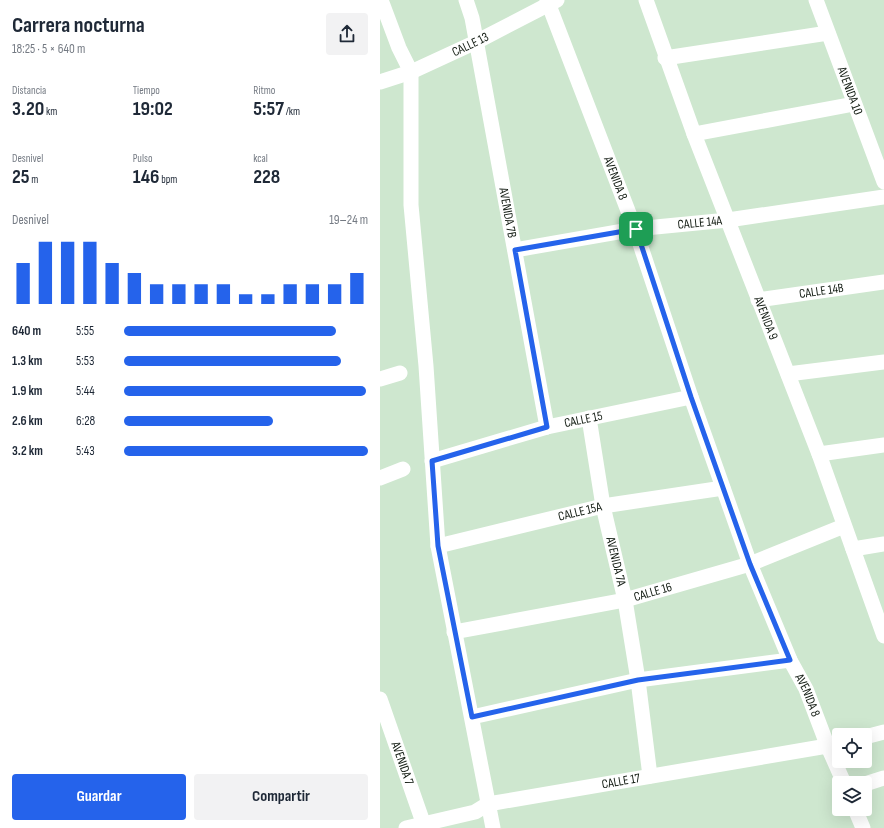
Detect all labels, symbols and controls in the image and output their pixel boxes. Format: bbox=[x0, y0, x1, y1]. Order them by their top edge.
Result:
text: Carrera nocturna bbox=[12, 12, 145, 39]
button: share bbox=[326, 13, 368, 55]
street label: CALLE 13 bbox=[449, 29, 492, 60]
text: 18:25 · 5 × 640 m bbox=[12, 41, 85, 57]
street label: AVENIDA 10 bbox=[833, 64, 866, 117]
text: Distancia bbox=[12, 84, 46, 97]
text: Tiempo bbox=[133, 84, 160, 97]
text: Ritmo bbox=[253, 84, 275, 97]
text: 3.20 bbox=[12, 97, 44, 121]
text: 19:02 bbox=[133, 97, 173, 121]
text: 5:57 bbox=[253, 97, 284, 121]
text: km bbox=[44, 105, 57, 118]
text: /km bbox=[284, 105, 300, 118]
text: Desnivel bbox=[12, 152, 43, 165]
text: Pulso bbox=[133, 152, 152, 165]
text: kcal bbox=[253, 152, 268, 165]
street label: AVENIDA 8 bbox=[600, 153, 631, 203]
text: 25 bbox=[12, 165, 30, 189]
text: 146 bbox=[133, 165, 159, 189]
text: 228 bbox=[253, 165, 280, 189]
text: m bbox=[30, 173, 38, 186]
text: bpm bbox=[159, 173, 177, 186]
street label: AVENIDA 7B bbox=[495, 185, 520, 239]
text: Desnivel bbox=[12, 212, 49, 228]
text: 19–24 m bbox=[329, 212, 368, 228]
pin bbox=[619, 212, 653, 246]
street label: CALLE 14A bbox=[677, 213, 723, 233]
icon: arrive bbox=[625, 218, 647, 240]
street label: CALLE 14B bbox=[798, 280, 845, 302]
street label: AVENIDA 9 bbox=[750, 293, 782, 342]
text: 640 m bbox=[12, 323, 41, 339]
text: 5:55 bbox=[76, 323, 94, 339]
text: 1.3 km bbox=[12, 353, 42, 369]
text: 5:53 bbox=[76, 353, 94, 369]
text: 1.9 km bbox=[12, 383, 43, 399]
text: 5:44 bbox=[76, 383, 95, 399]
street label: CALLE 15 bbox=[563, 408, 604, 431]
text: 2.6 km bbox=[12, 413, 43, 429]
text: 6:28 bbox=[76, 413, 95, 429]
text: 3.2 km bbox=[12, 443, 43, 459]
text: 5:43 bbox=[76, 443, 95, 459]
street label: CALLE 15A bbox=[556, 499, 604, 525]
street label: AVENIDA 7A bbox=[602, 534, 630, 588]
street label: CALLE 16 bbox=[632, 579, 674, 605]
street label: AVENIDA 8 bbox=[791, 670, 824, 719]
map controls bbox=[832, 728, 872, 816]
button: locate bbox=[832, 728, 872, 768]
street label: AVENIDA 7 bbox=[387, 738, 418, 788]
street label: CALLE 17 bbox=[601, 770, 642, 792]
button: Guardar bbox=[12, 774, 186, 820]
button: Compartir bbox=[194, 774, 368, 820]
button: layers bbox=[832, 776, 872, 816]

